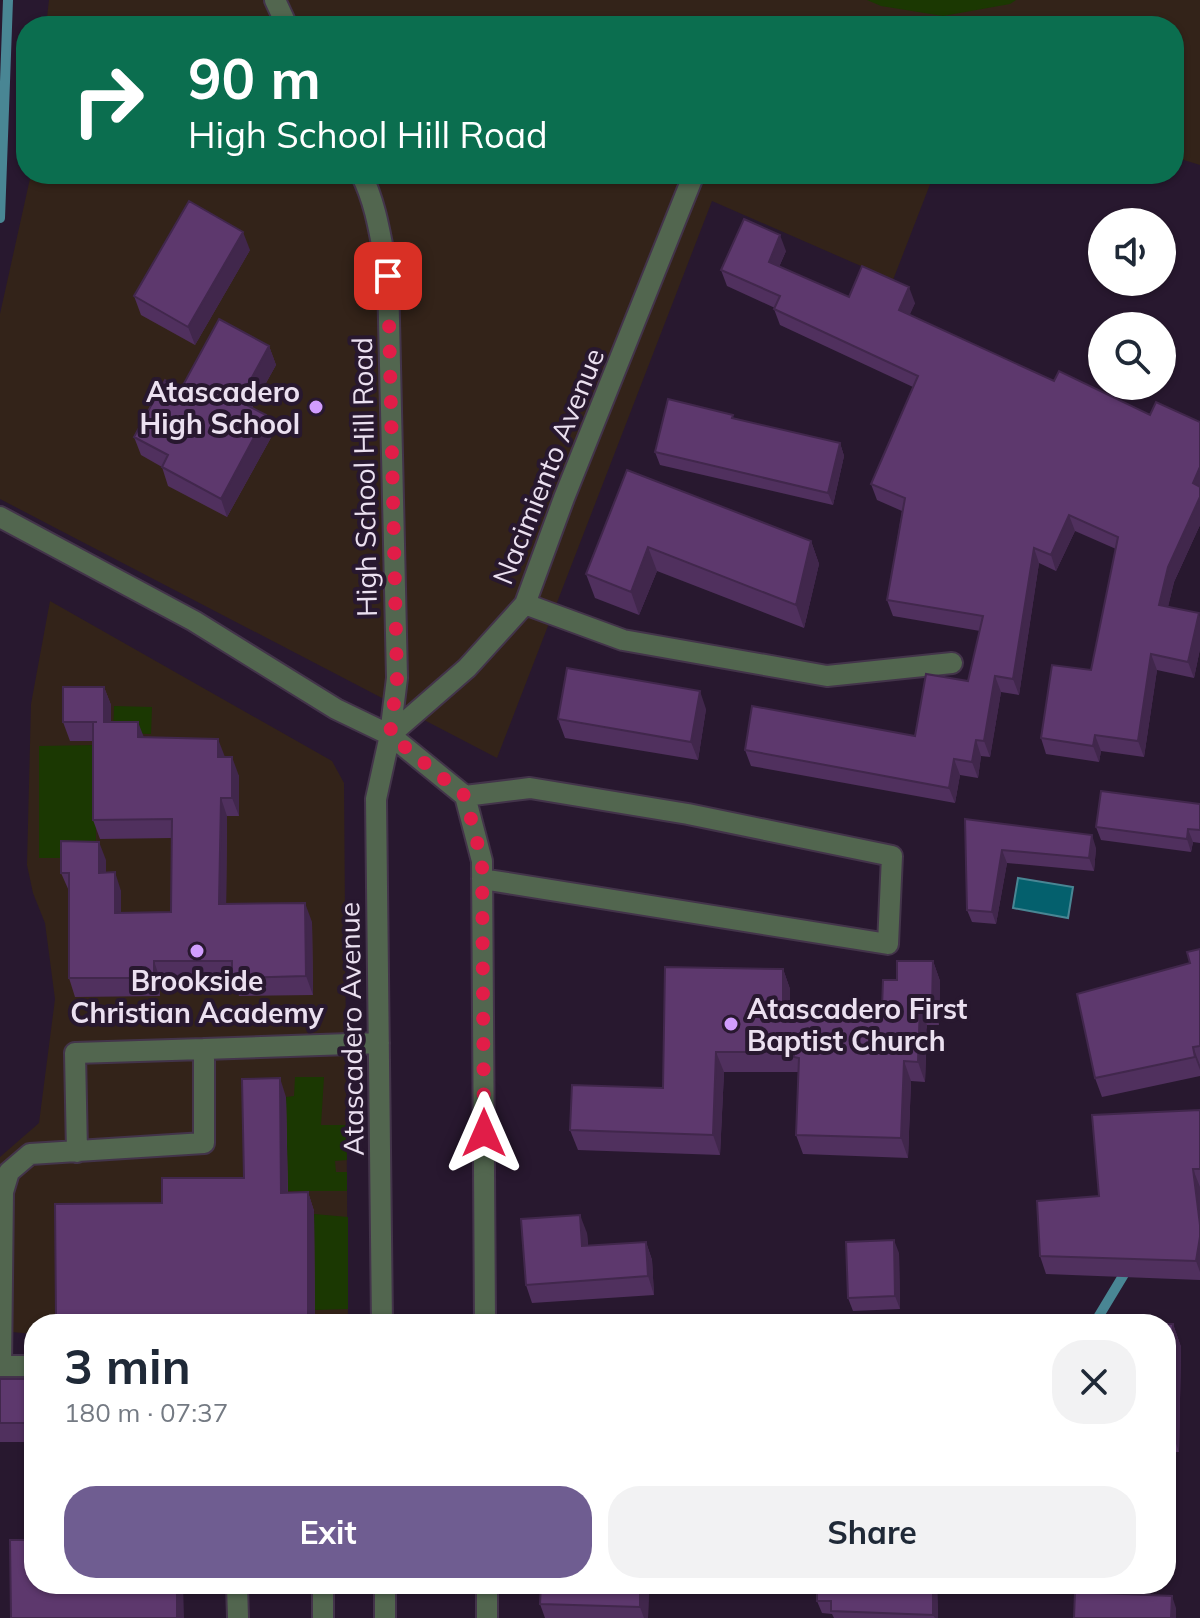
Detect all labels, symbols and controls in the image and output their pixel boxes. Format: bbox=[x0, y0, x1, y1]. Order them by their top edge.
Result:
text: 90 m bbox=[188, 43, 321, 113]
icon: right bbox=[56, 48, 160, 152]
text: High School Hill Road bbox=[188, 112, 548, 157]
map controls bbox=[1088, 208, 1176, 400]
button: sound bbox=[1088, 208, 1176, 296]
pin bbox=[354, 242, 422, 310]
icon: arrive bbox=[366, 254, 410, 298]
button: search bbox=[1088, 312, 1176, 400]
street label: High School Hill Road bbox=[344, 337, 384, 617]
street label: Nacimiento Avenue bbox=[485, 343, 611, 589]
place label: Atascadero High School bbox=[140, 374, 300, 441]
marker: Atascadero High School bbox=[307, 398, 325, 416]
street label: Atascadero Avenue bbox=[331, 902, 371, 1156]
marker: Brookside Christian Academy bbox=[188, 942, 206, 960]
place label: Brookside Christian Academy bbox=[70, 963, 324, 1030]
place label: Atascadero First Baptist Church bbox=[747, 991, 968, 1058]
marker: Atascadero First Baptist Church bbox=[722, 1015, 740, 1033]
position arrow bbox=[442, 1091, 526, 1175]
text: 3 min bbox=[64, 1336, 191, 1396]
button: close bbox=[1052, 1340, 1136, 1424]
text: 180 m · 07:37 bbox=[64, 1396, 228, 1429]
button: Exit bbox=[64, 1486, 592, 1578]
button: Share bbox=[608, 1486, 1136, 1578]

